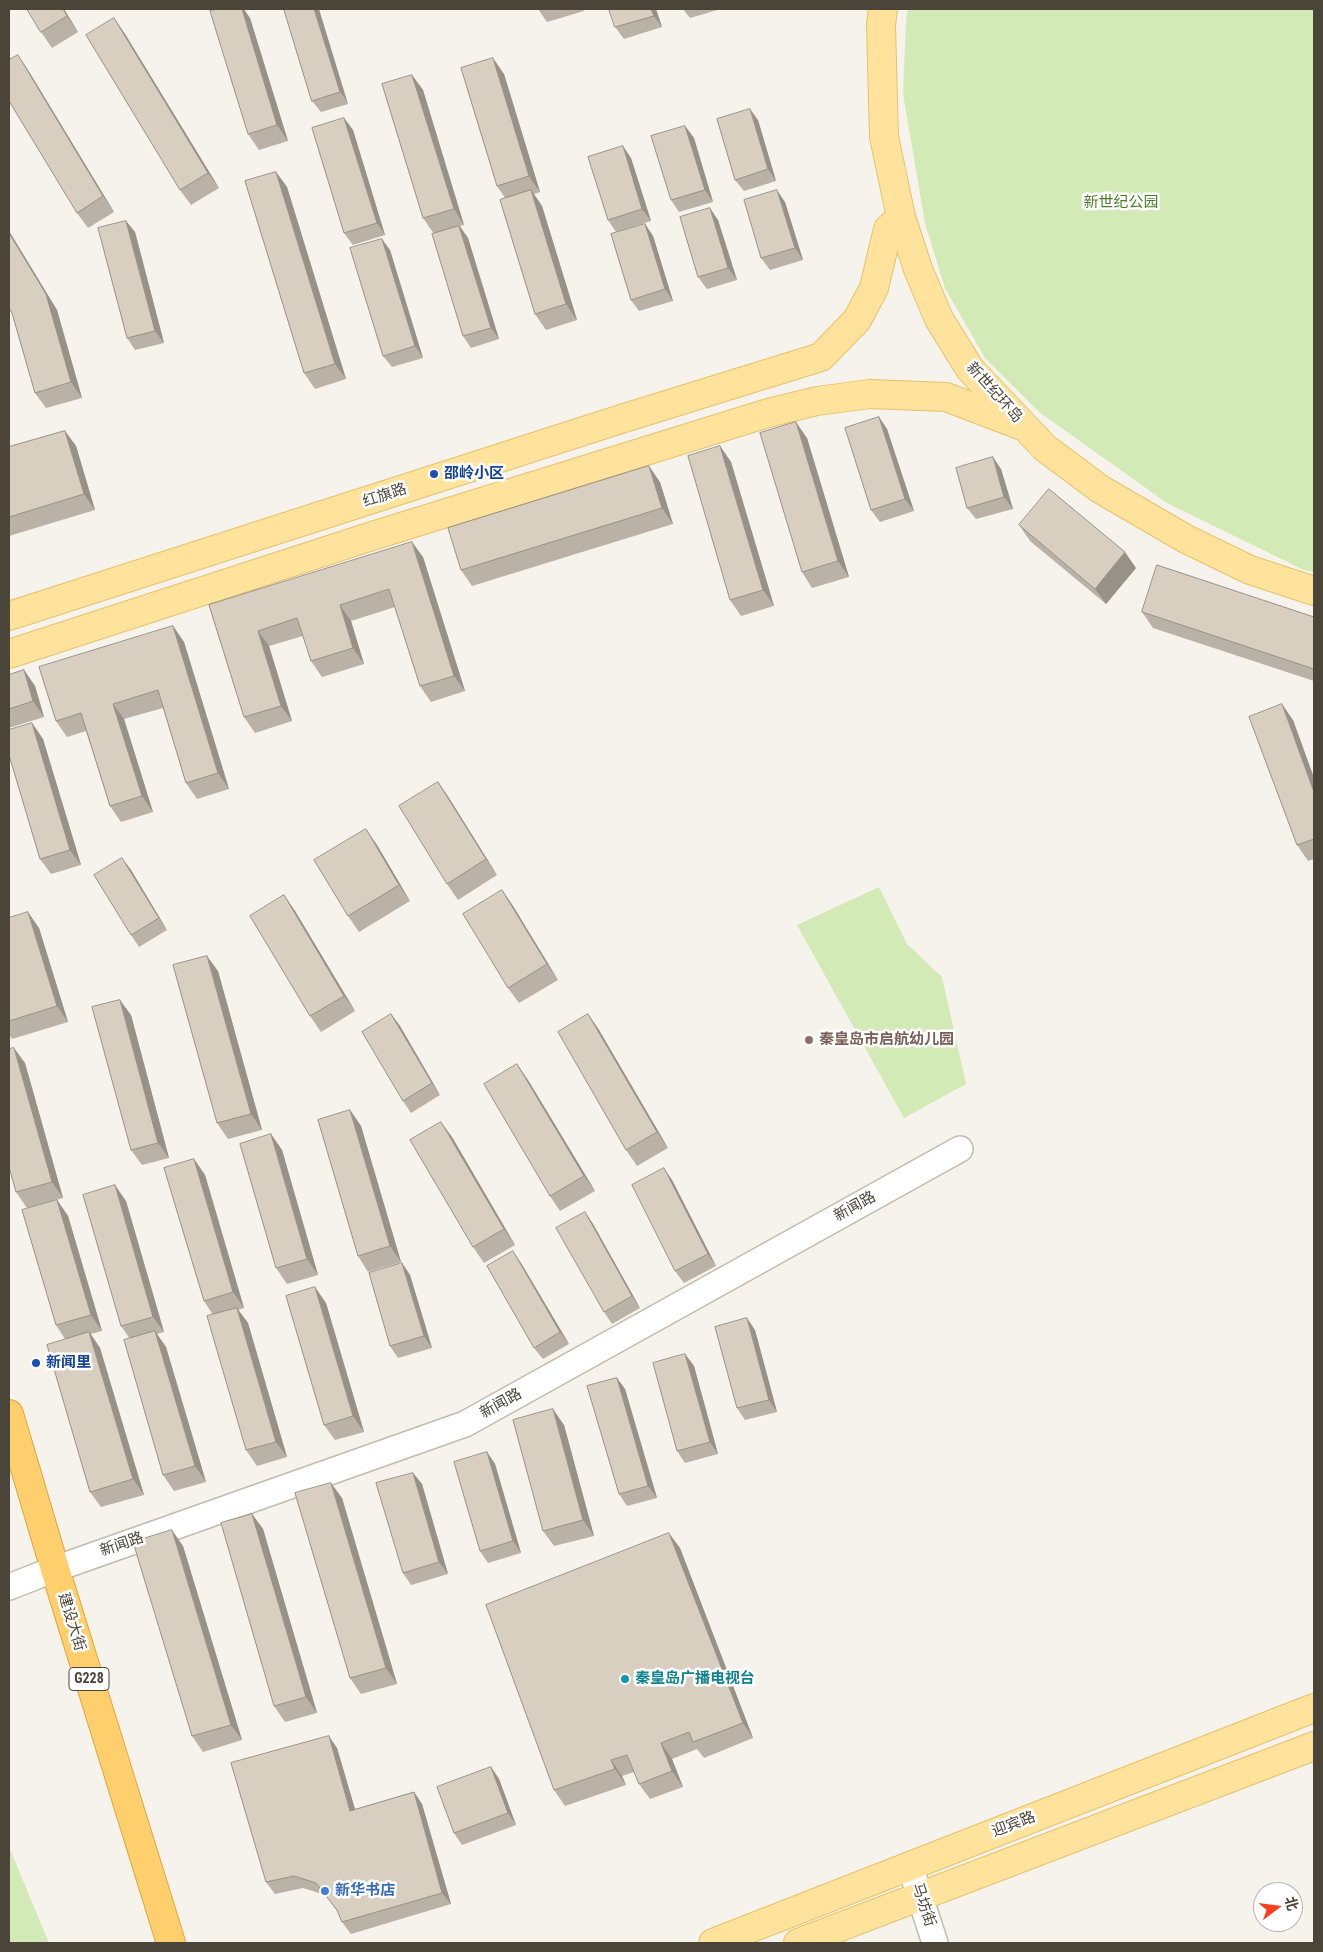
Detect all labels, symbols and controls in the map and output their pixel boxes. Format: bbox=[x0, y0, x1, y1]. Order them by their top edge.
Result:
park label: 新世纪公园 bbox=[1084, 194, 1158, 212]
street label: 新世纪环岛 bbox=[962, 359, 1026, 427]
place label: 邵岭小区 bbox=[444, 465, 504, 483]
marker: 邵岭小区 bbox=[428, 468, 440, 480]
street label: 红旗路 bbox=[361, 480, 409, 512]
place label: 秦皇岛市启航幼儿园 bbox=[819, 1031, 954, 1049]
marker: 秦皇岛市启航幼儿园 bbox=[803, 1034, 815, 1046]
street label: 新闻路 bbox=[831, 1188, 879, 1226]
place label: 新闻里 bbox=[46, 1354, 91, 1372]
marker: 新闻里 bbox=[30, 1357, 42, 1369]
street label: 新闻路 bbox=[477, 1385, 525, 1423]
street label: 新闻路 bbox=[98, 1529, 146, 1561]
street label: 建设大街 bbox=[54, 1591, 88, 1653]
road number: G228 bbox=[69, 1668, 109, 1690]
place label: 秦皇岛广播电视台 bbox=[635, 1670, 755, 1688]
marker: 秦皇岛广播电视台 bbox=[619, 1673, 631, 1685]
street label: 迎宾路 bbox=[990, 1809, 1038, 1841]
street label: 马坊街 bbox=[907, 1881, 939, 1929]
place label: 新华书店 bbox=[335, 1882, 395, 1900]
north arrow bbox=[1253, 1882, 1303, 1932]
marker: 新华书店 bbox=[319, 1885, 331, 1897]
text: 北 bbox=[1282, 1895, 1301, 1912]

